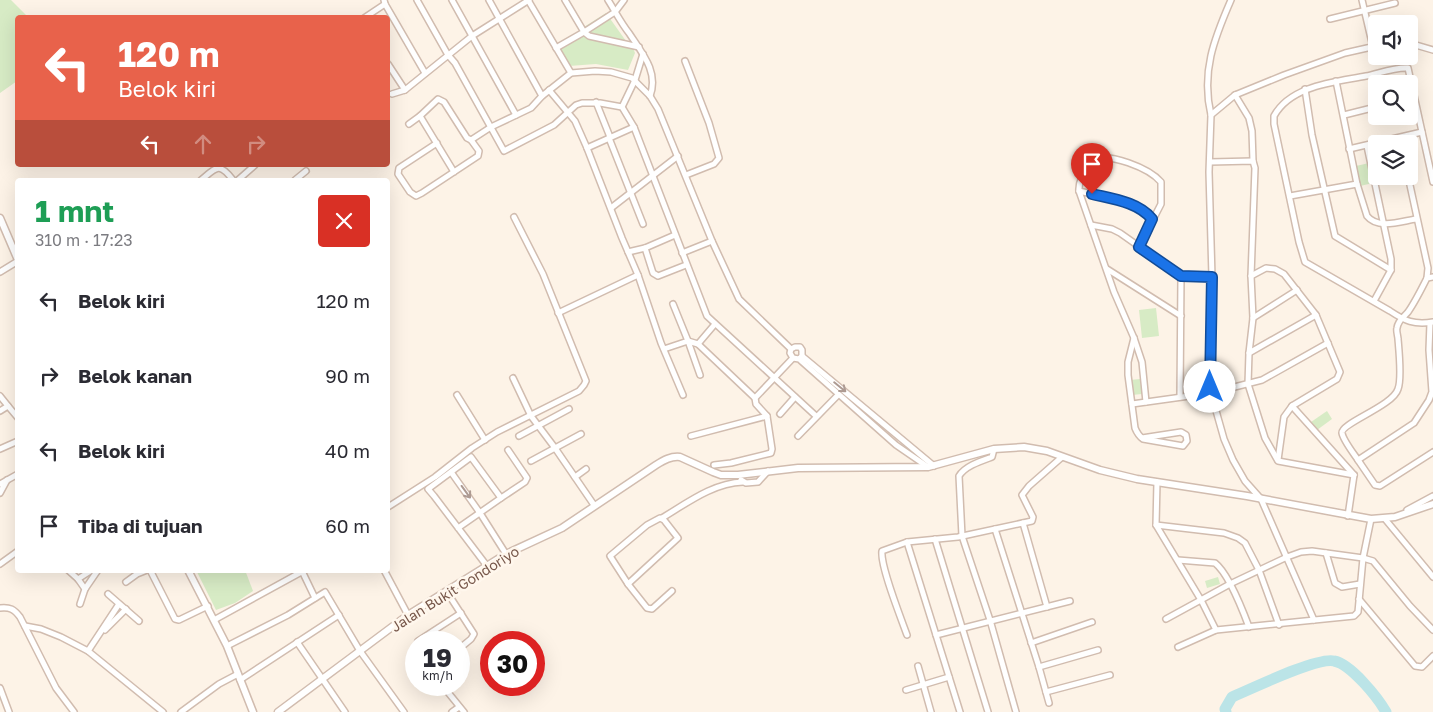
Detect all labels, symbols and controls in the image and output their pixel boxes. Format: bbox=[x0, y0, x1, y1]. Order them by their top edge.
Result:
map controls bbox=[1368, 15, 1418, 185]
button: sound bbox=[1368, 15, 1418, 65]
text: 120 m bbox=[118, 33, 220, 75]
icon: left bbox=[35, 35, 100, 100]
text: Belok kiri bbox=[118, 75, 216, 102]
button: search bbox=[1368, 75, 1418, 125]
icon: left bbox=[136, 130, 164, 158]
icon: ahead bbox=[189, 130, 217, 158]
icon: right bbox=[242, 130, 270, 158]
button: layers bbox=[1368, 135, 1418, 185]
pin bbox=[1071, 143, 1113, 194]
icon: arrive bbox=[1078, 150, 1106, 178]
text: 1 mnt bbox=[35, 193, 114, 229]
button: close bbox=[318, 195, 370, 247]
text: 310 m · 17:23 bbox=[35, 230, 133, 250]
icon: left bbox=[35, 287, 63, 315]
text: Belok kiri bbox=[78, 289, 165, 312]
text: 120 m bbox=[316, 289, 370, 312]
position arrow bbox=[1183, 360, 1235, 412]
icon: right bbox=[35, 362, 63, 390]
text: Belok kanan bbox=[78, 364, 192, 387]
text: 90 m bbox=[325, 364, 370, 387]
one-way arrow bbox=[833, 382, 846, 393]
icon: left bbox=[35, 437, 63, 465]
text: Belok kiri bbox=[78, 439, 165, 462]
text: 40 m bbox=[325, 439, 370, 462]
one-way arrow bbox=[460, 485, 471, 498]
icon: arrive bbox=[35, 512, 63, 540]
text: Tiba di tujuan bbox=[78, 514, 203, 537]
text: 60 m bbox=[325, 514, 370, 537]
street label: Jalan Bukit Gondoriyo bbox=[388, 542, 522, 635]
speed limit sign: 30 bbox=[480, 631, 545, 696]
text: 19 bbox=[423, 642, 452, 673]
text: km/h bbox=[422, 668, 453, 683]

